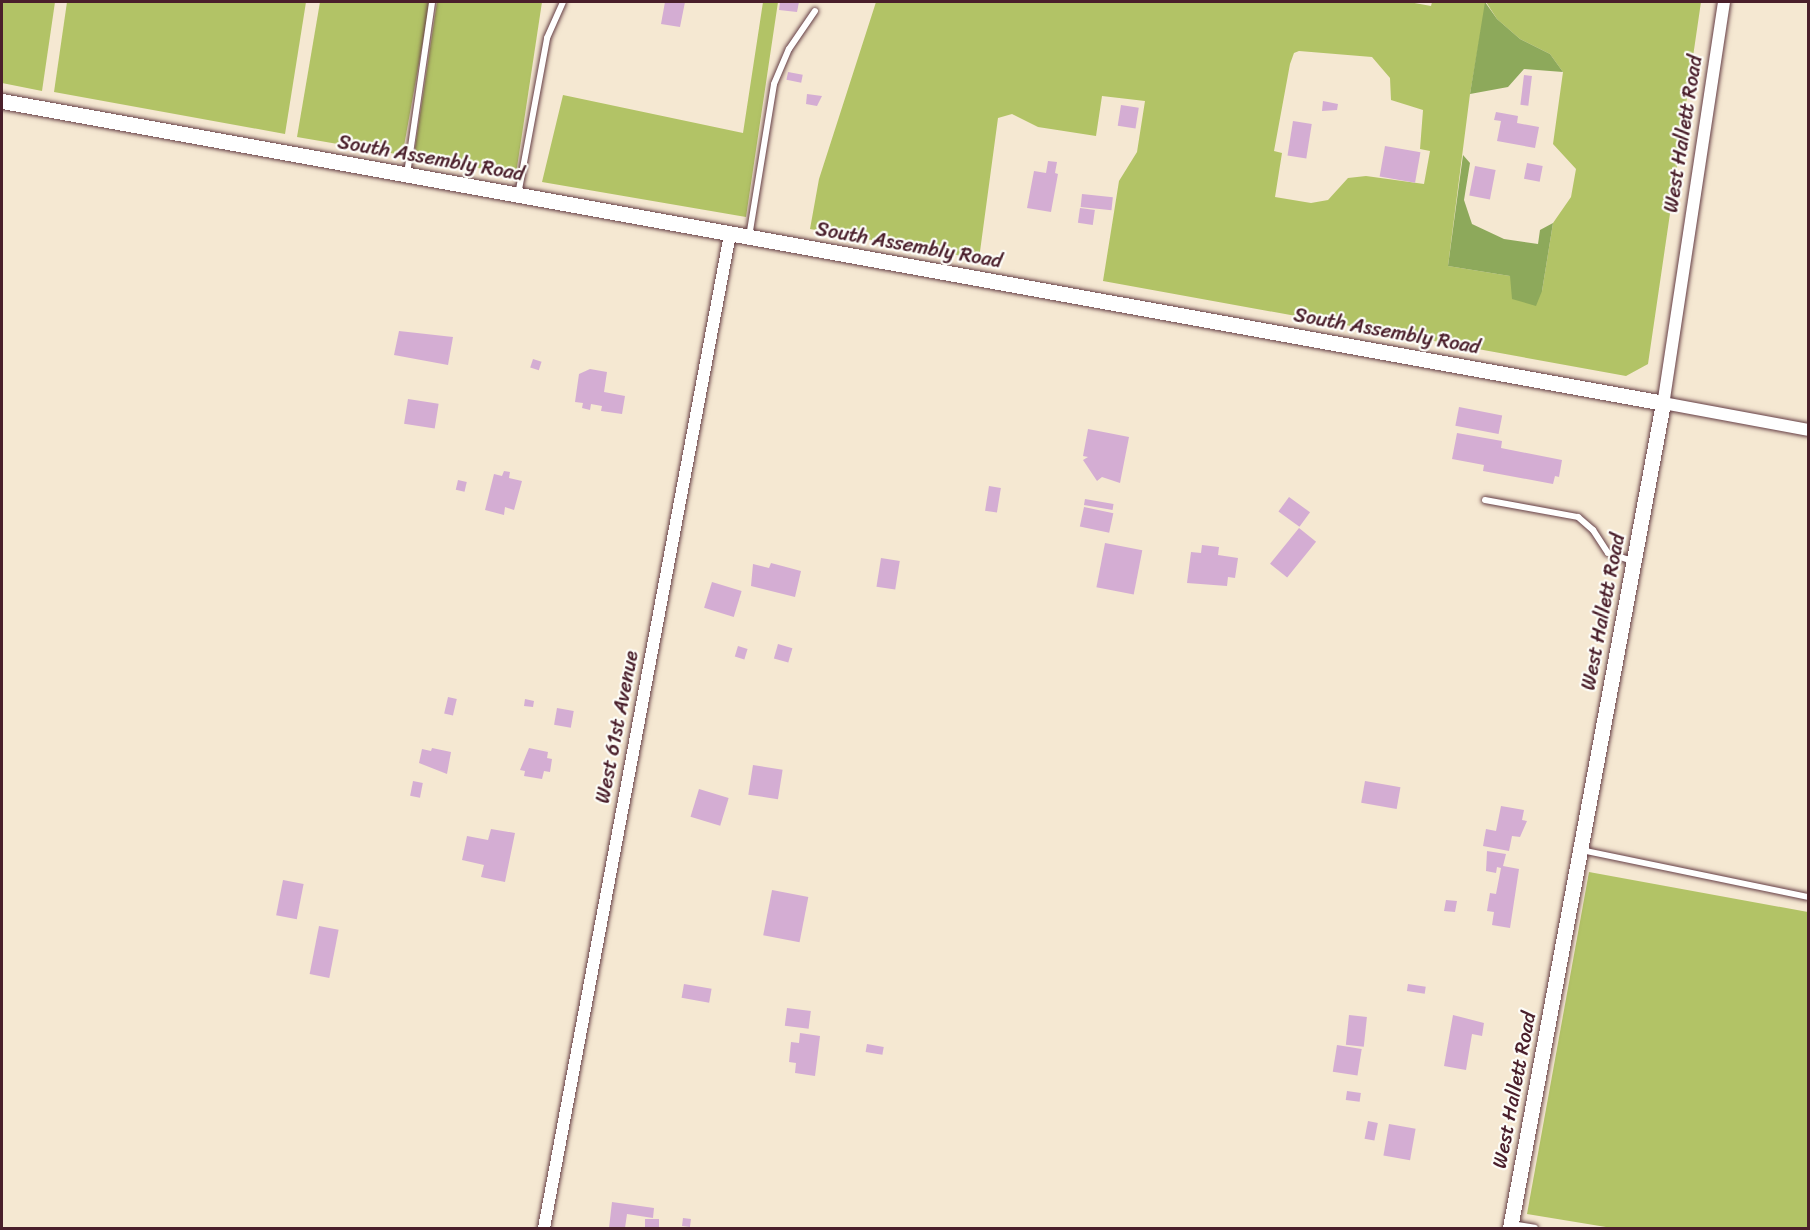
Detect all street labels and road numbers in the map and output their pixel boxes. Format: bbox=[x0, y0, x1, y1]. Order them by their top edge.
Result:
street label: West Hallett Road bbox=[1659, 53, 1707, 215]
street label: South Assembly Road bbox=[335, 130, 527, 186]
street label: South Assembly Road bbox=[813, 217, 1005, 273]
street label: South Assembly Road bbox=[1291, 303, 1483, 359]
street label: West Hallett Road bbox=[1576, 532, 1630, 692]
street label: West 61st Avenue bbox=[590, 648, 644, 806]
street label: West Hallett Road bbox=[1487, 1010, 1541, 1170]

